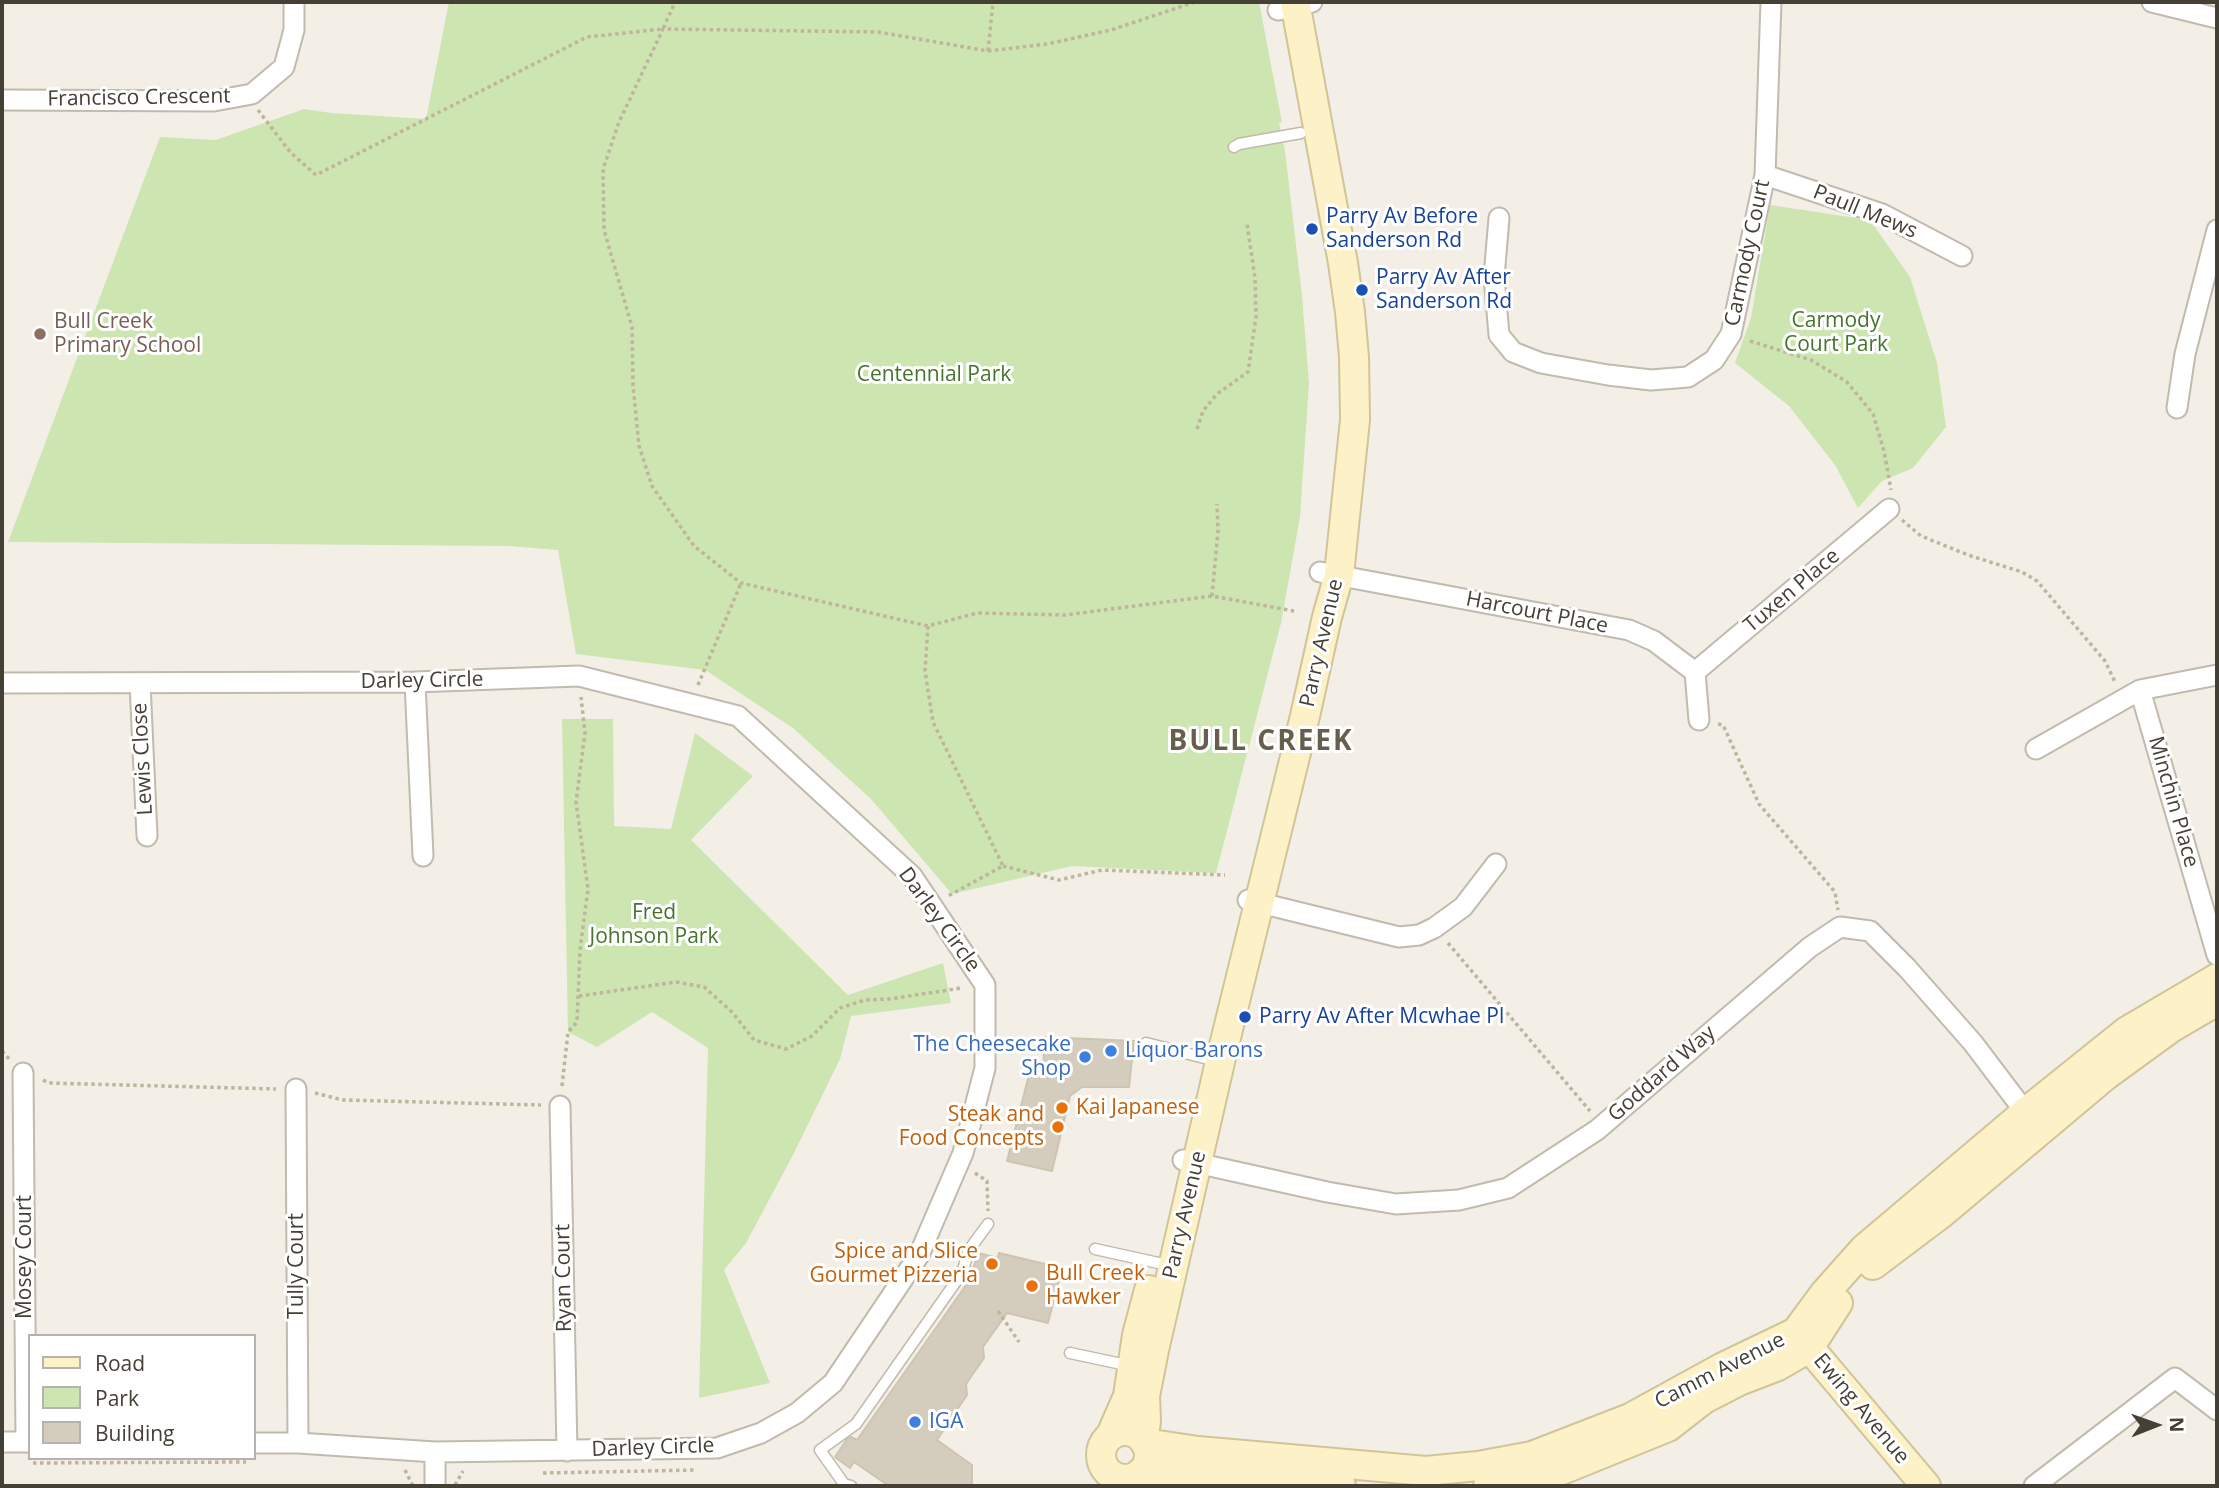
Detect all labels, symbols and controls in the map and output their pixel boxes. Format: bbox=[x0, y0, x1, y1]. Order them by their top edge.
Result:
street label: Francisco Crescent bbox=[47, 84, 231, 112]
street label: Carmody Court bbox=[1720, 177, 1776, 329]
street label: Paull Mews bbox=[1809, 180, 1921, 244]
place label: Parry Av Before Sanderson Rd bbox=[1326, 204, 1478, 254]
marker: Parry Av Before Sanderson Rd bbox=[1304, 221, 1320, 237]
place label: Parry Av After Sanderson Rd bbox=[1376, 265, 1512, 315]
marker: Parry Av After Sanderson Rd bbox=[1354, 282, 1370, 298]
park label: Carmody Court Park bbox=[1784, 308, 1888, 358]
place label: Bull Creek Primary School bbox=[54, 309, 201, 359]
marker: Bull Creek Primary School bbox=[32, 326, 48, 342]
park label: Centennial Park bbox=[857, 362, 1011, 388]
street label: Tuxen Place bbox=[1739, 544, 1845, 638]
street label: Parry Avenue bbox=[1295, 577, 1349, 709]
street label: Harcourt Place bbox=[1464, 587, 1610, 639]
street label: Darley Circle bbox=[360, 667, 484, 695]
street label: Lewis Close bbox=[127, 702, 159, 816]
district label: BULL CREEK bbox=[1170, 725, 1352, 759]
street label: Minchin Place bbox=[2142, 734, 2204, 870]
street label: Darley Circle bbox=[893, 863, 985, 977]
park label: Fred Johnson Park bbox=[590, 900, 718, 950]
place label: Parry Av After Mcwhae Pl bbox=[1259, 1004, 1504, 1030]
marker: Parry Av After Mcwhae Pl bbox=[1237, 1009, 1253, 1025]
street label: Goddard Way bbox=[1603, 1021, 1721, 1127]
place label: The Cheesecake Shop bbox=[913, 1032, 1071, 1082]
place label: Liquor Barons bbox=[1125, 1038, 1263, 1064]
marker: Liquor Barons bbox=[1103, 1043, 1119, 1059]
marker: The Cheesecake Shop bbox=[1077, 1049, 1093, 1065]
place label: Kai Japanese bbox=[1076, 1095, 1200, 1121]
marker: Kai Japanese bbox=[1054, 1100, 1070, 1116]
place label: Steak and Food Concepts bbox=[899, 1102, 1044, 1152]
marker: Steak and Food Concepts bbox=[1050, 1119, 1066, 1135]
street label: Parry Avenue bbox=[1158, 1149, 1212, 1281]
street label: Mosey Court bbox=[12, 1195, 38, 1319]
street label: Tully Court bbox=[284, 1213, 310, 1319]
street label: Ryan Court bbox=[550, 1224, 578, 1332]
place label: Spice and Slice Gourmet Pizzeria bbox=[809, 1239, 978, 1289]
marker: Spice and Slice Gourmet Pizzeria bbox=[984, 1256, 1000, 1272]
place label: Bull Creek Hawker bbox=[1046, 1261, 1145, 1311]
marker: Bull Creek Hawker bbox=[1024, 1278, 1040, 1294]
street label: Camm Avenue bbox=[1651, 1327, 1789, 1415]
legend bbox=[28, 1334, 256, 1460]
text: Road bbox=[95, 1349, 145, 1377]
street label: Ewing Avenue bbox=[1808, 1349, 1914, 1469]
text: Park bbox=[95, 1384, 139, 1412]
north arrow bbox=[2121, 1390, 2191, 1460]
place label: IGA bbox=[929, 1409, 963, 1435]
marker: IGA bbox=[907, 1414, 923, 1430]
text: N bbox=[2164, 1417, 2190, 1433]
text: Building bbox=[95, 1419, 174, 1447]
street label: Darley Circle bbox=[591, 1433, 715, 1463]

